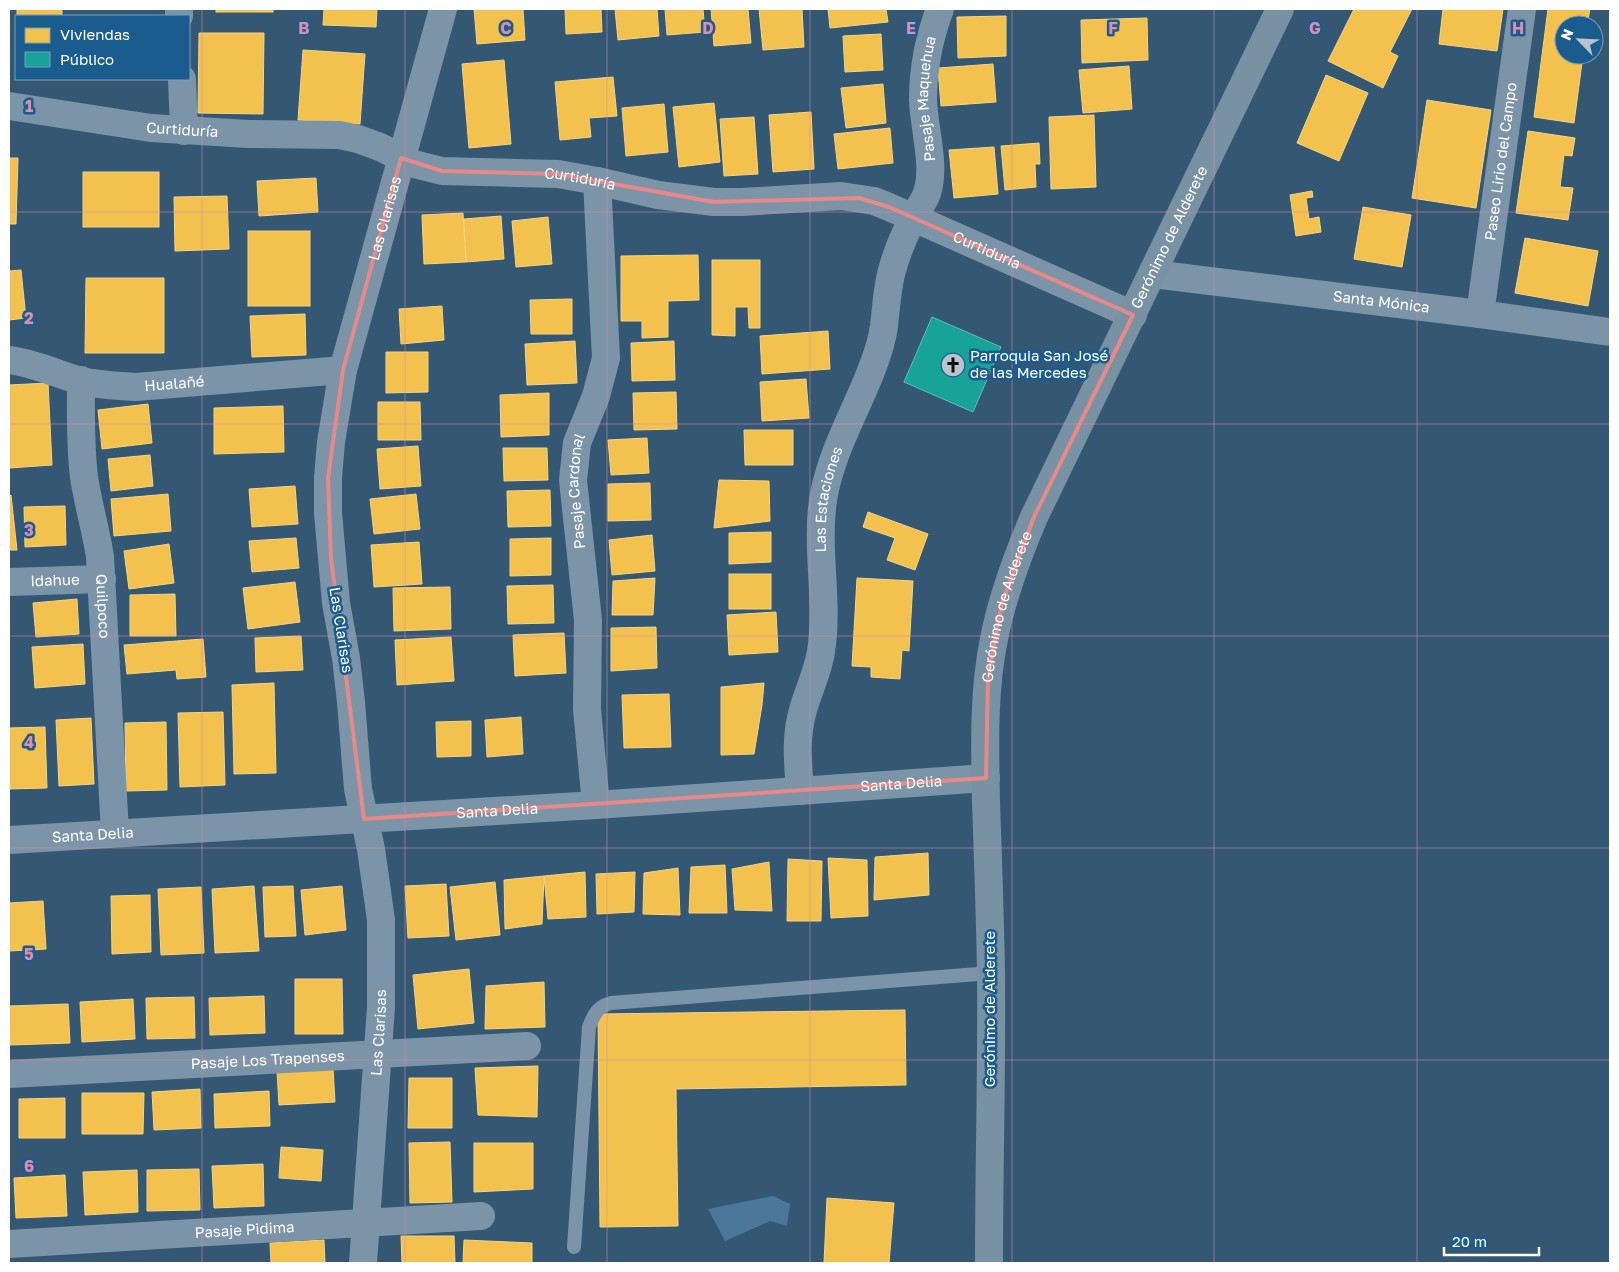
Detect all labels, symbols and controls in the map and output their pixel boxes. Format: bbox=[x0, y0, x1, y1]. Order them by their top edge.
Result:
legend bbox=[15, 15, 190, 80]
north arrow bbox=[1554, 15, 1604, 65]
text: B bbox=[298, 18, 310, 38]
text: C bbox=[500, 18, 512, 38]
text: D bbox=[702, 18, 714, 38]
text: E bbox=[906, 18, 916, 38]
text: F bbox=[1108, 18, 1118, 38]
text: G bbox=[1309, 18, 1321, 38]
text: H bbox=[1512, 18, 1524, 38]
text: Viviendas bbox=[60, 25, 130, 43]
text: N bbox=[1557, 26, 1577, 43]
street label: Pasaje Maquehua bbox=[913, 34, 939, 162]
text: Público bbox=[60, 50, 114, 68]
street label: Paseo Lirio del Campo bbox=[1480, 81, 1520, 242]
text: 1 bbox=[25, 96, 33, 116]
street label: Curtiduría bbox=[146, 118, 219, 140]
street label: Gerónimo de Alderete bbox=[1126, 162, 1211, 311]
street label: Curtiduría bbox=[544, 164, 618, 193]
street label: Las Clarisas bbox=[364, 174, 404, 262]
street label: Curtiduría bbox=[951, 227, 1024, 272]
street label: Santa Mónica bbox=[1332, 286, 1431, 316]
text: 2 bbox=[24, 308, 34, 328]
place label: Parroquia San José de las Mercedes bbox=[970, 346, 1109, 381]
church icon: Parroquia San José de las Mercedes bbox=[940, 352, 966, 378]
street label: Hualañé bbox=[144, 371, 205, 394]
street label: Pasaje Cardonal bbox=[563, 430, 588, 550]
street label: Las Estaciones bbox=[811, 443, 846, 553]
text: 3 bbox=[24, 520, 34, 540]
street label: Gerónimo de Alderete bbox=[978, 528, 1035, 683]
street label: Idahue bbox=[30, 570, 80, 589]
street label: Quilpoco bbox=[93, 573, 114, 639]
street label: Las Clarisas bbox=[326, 586, 358, 674]
text: 4 bbox=[24, 732, 34, 752]
street label: Santa Delia bbox=[860, 771, 943, 795]
street label: Santa Delia bbox=[456, 798, 539, 821]
street label: Santa Delia bbox=[51, 823, 134, 845]
street label: Gerónimo de Alderete bbox=[980, 931, 998, 1087]
text: 5 bbox=[24, 944, 34, 964]
street label: Las Clarisas bbox=[366, 989, 389, 1076]
street label: Pasaje Los Trapenses bbox=[190, 1046, 345, 1072]
text: 6 bbox=[24, 1156, 34, 1176]
street label: Pasaje Pidima bbox=[194, 1217, 295, 1241]
scale bar bbox=[1444, 1224, 1539, 1256]
text: 20 m bbox=[1452, 1232, 1487, 1250]

